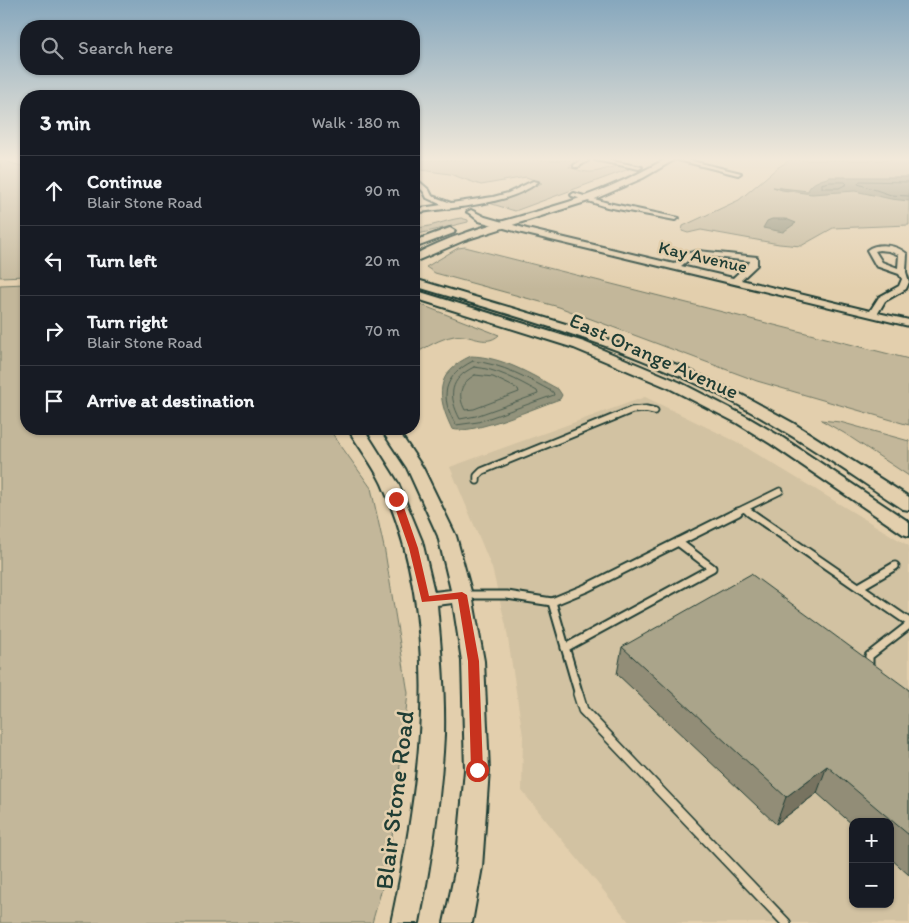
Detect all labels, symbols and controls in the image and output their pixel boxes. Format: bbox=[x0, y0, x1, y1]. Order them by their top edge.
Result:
search box bbox=[20, 20, 420, 75]
icon: search bbox=[38, 34, 66, 62]
text: Search here bbox=[78, 36, 173, 59]
text: 3 min bbox=[40, 110, 90, 135]
text: Walk · 180 m bbox=[312, 113, 400, 132]
text: Continue bbox=[87, 170, 162, 193]
icon: ahead bbox=[40, 177, 68, 205]
text: 90 m bbox=[365, 181, 400, 200]
text: Blair Stone Road bbox=[87, 193, 202, 212]
street label: Kay Avenue bbox=[656, 236, 750, 278]
icon: left bbox=[40, 247, 68, 275]
text: Turn left bbox=[87, 249, 157, 272]
text: 20 m bbox=[365, 251, 400, 270]
street label: East Orange Avenue bbox=[566, 307, 743, 404]
text: Turn right bbox=[87, 310, 168, 333]
icon: right bbox=[40, 317, 68, 345]
text: 70 m bbox=[365, 321, 400, 340]
text: Blair Stone Road bbox=[87, 333, 202, 352]
icon: arrive bbox=[40, 387, 68, 415]
text: Arrive at destination bbox=[87, 389, 254, 412]
route end bbox=[385, 488, 408, 511]
street label: Blair Stone Road bbox=[368, 708, 420, 891]
route start bbox=[466, 759, 489, 782]
map controls bbox=[849, 818, 894, 908]
button: + bbox=[849, 818, 894, 863]
button: − bbox=[849, 863, 894, 908]

